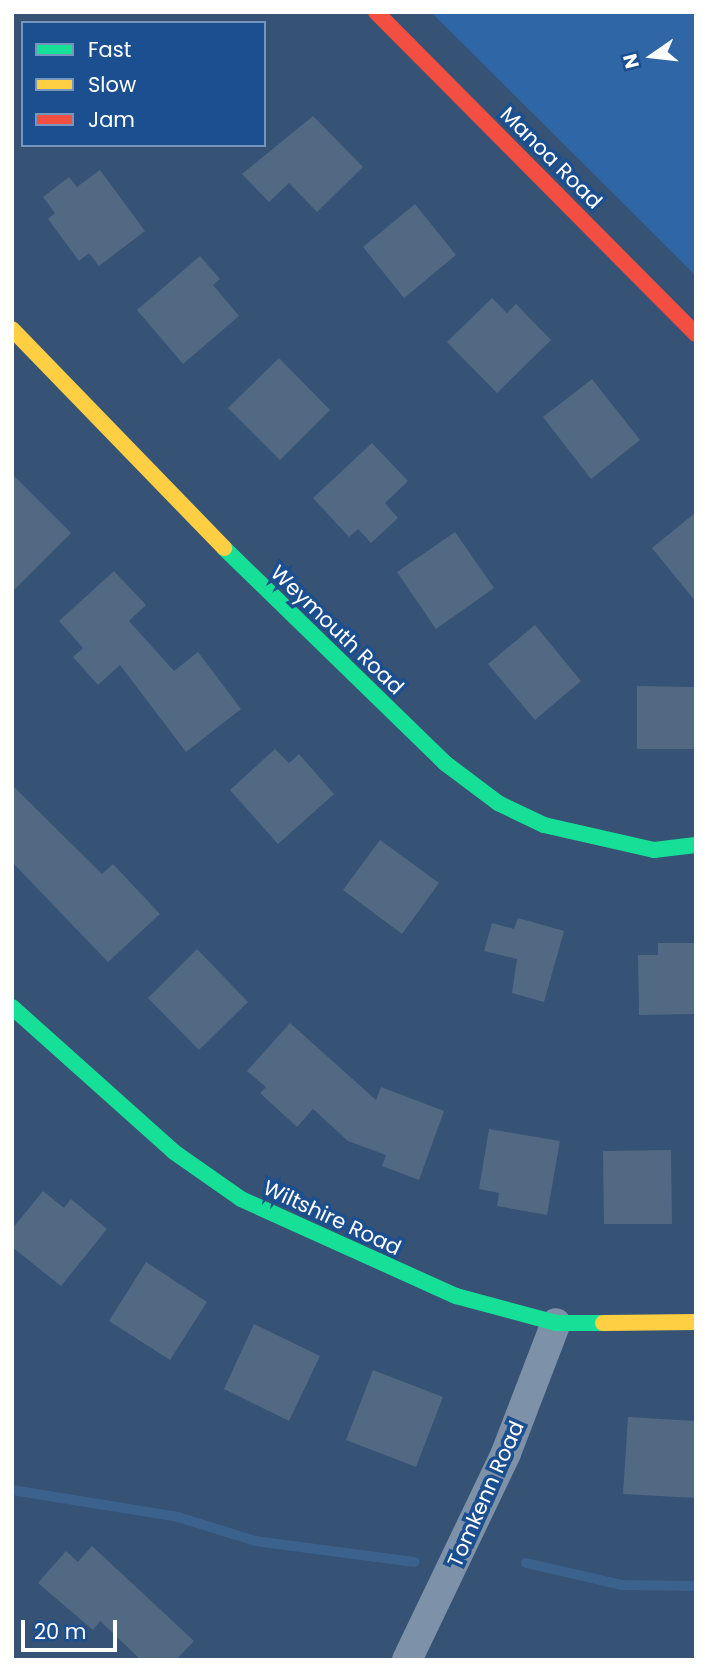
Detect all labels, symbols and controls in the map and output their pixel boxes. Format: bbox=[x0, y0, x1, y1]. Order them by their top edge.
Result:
legend bbox=[21, 21, 266, 147]
north arrow bbox=[617, 21, 687, 91]
text: Fast bbox=[88, 35, 131, 64]
text: N bbox=[616, 51, 646, 71]
text: Slow bbox=[88, 70, 136, 99]
street label: Manoa Road bbox=[495, 102, 607, 214]
text: Jam bbox=[88, 105, 135, 134]
street label: Weymouth Road bbox=[265, 560, 409, 700]
street label: Wiltshire Road bbox=[259, 1175, 405, 1261]
street label: Tomkenn Road bbox=[442, 1417, 530, 1571]
scale bar bbox=[24, 1606, 121, 1650]
text: 20 m bbox=[34, 1617, 87, 1646]

